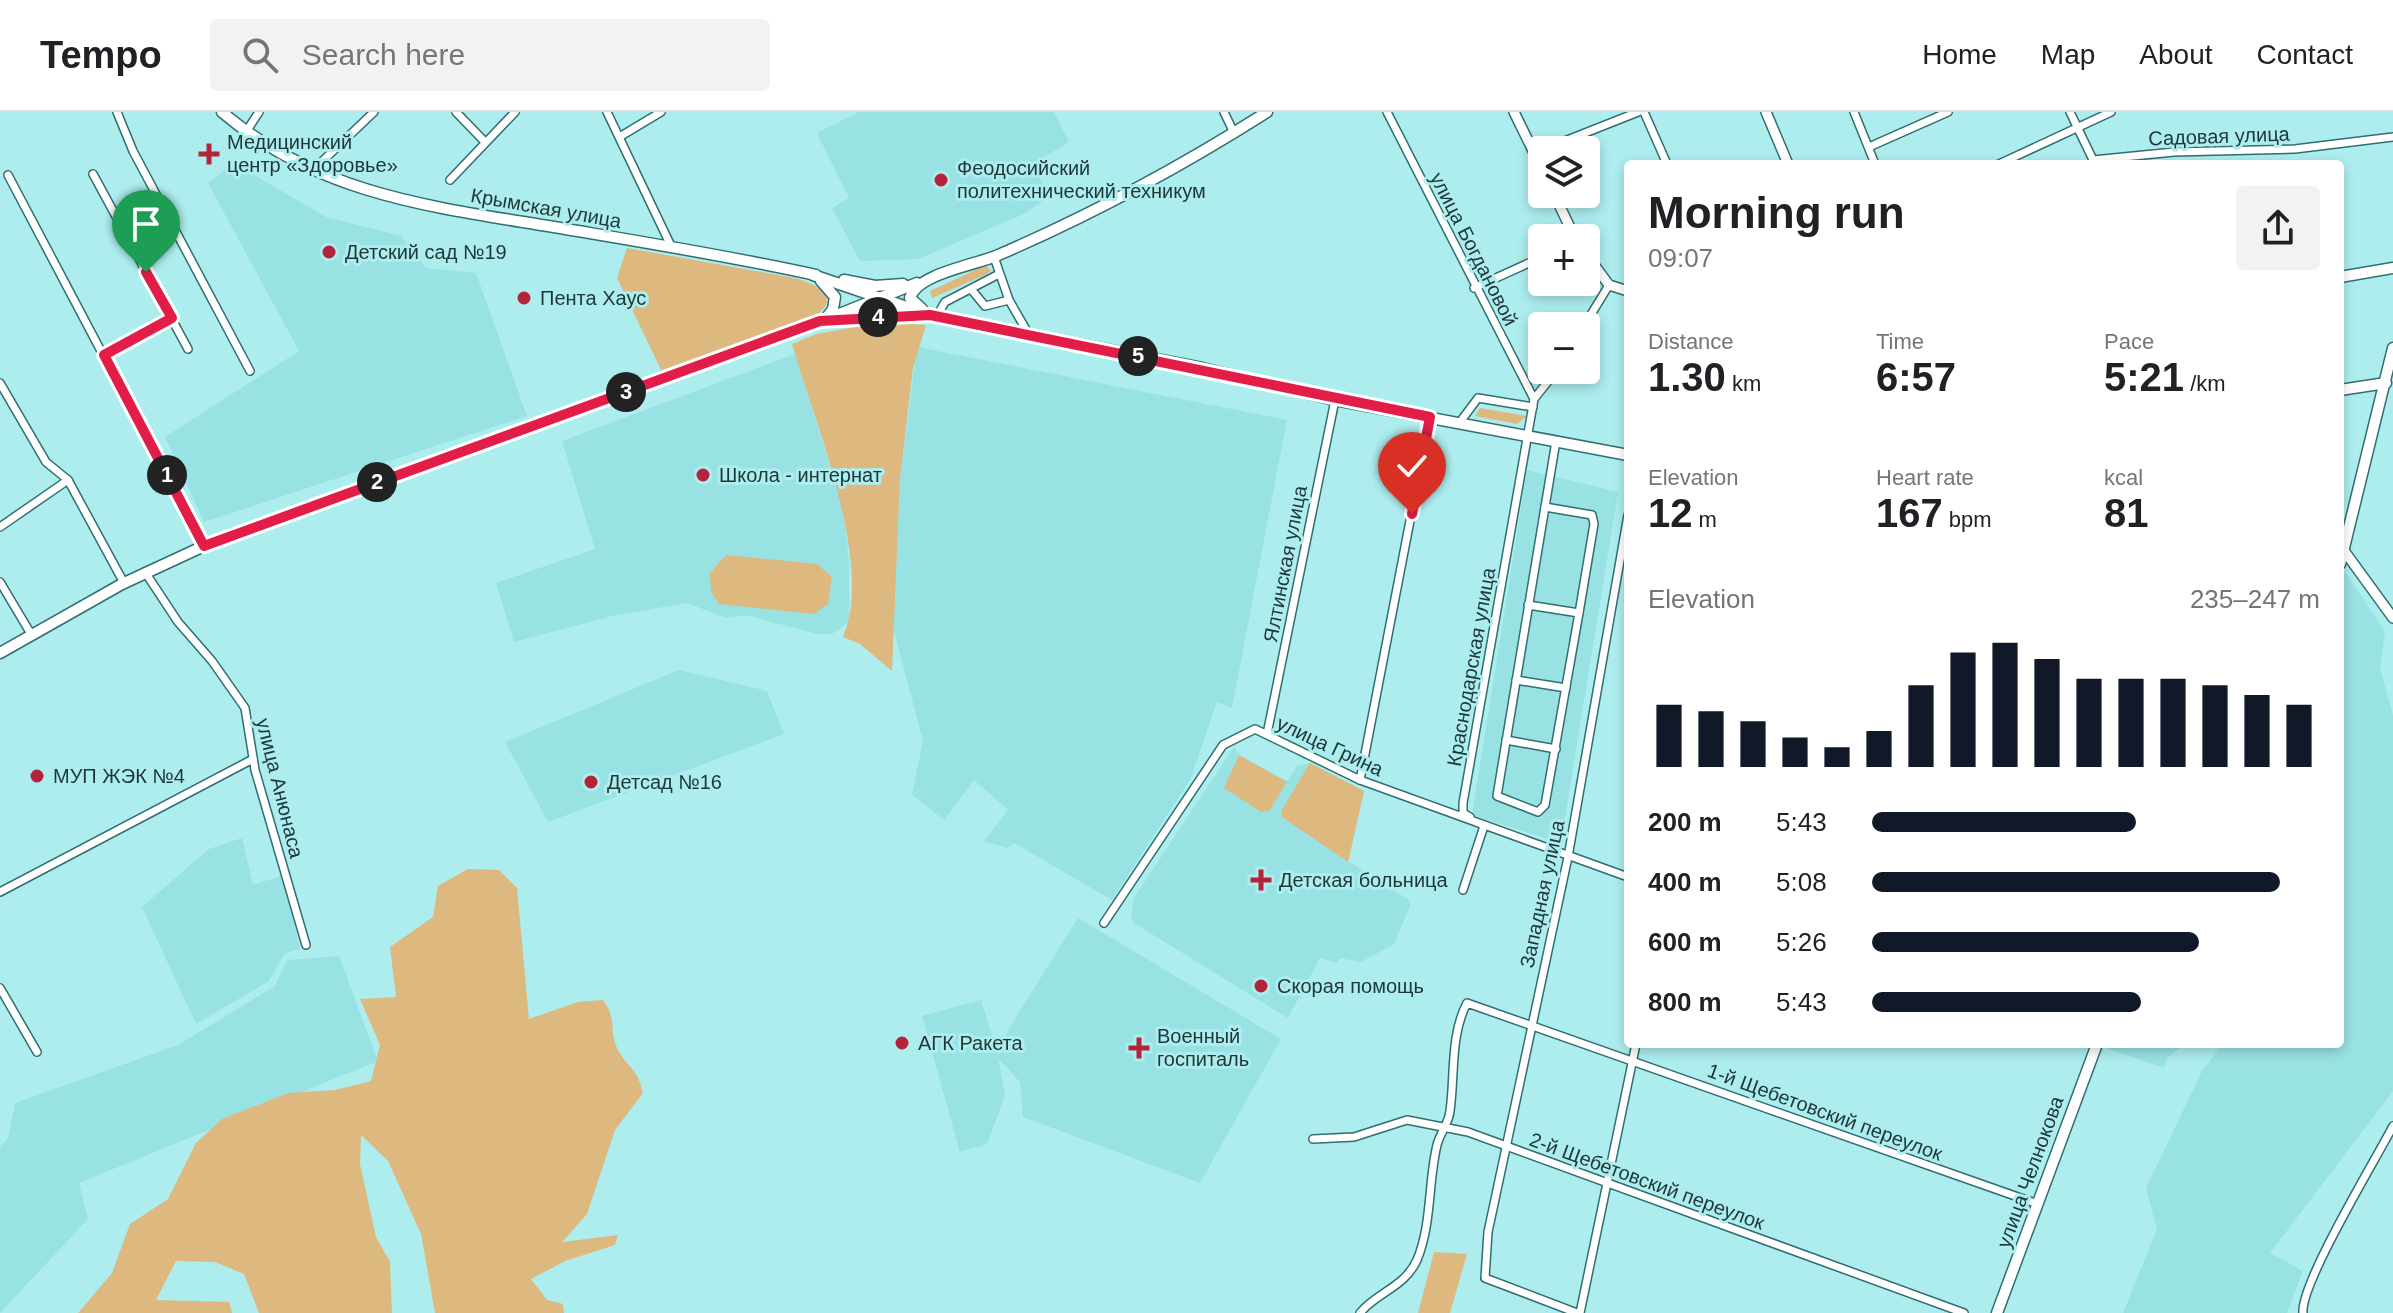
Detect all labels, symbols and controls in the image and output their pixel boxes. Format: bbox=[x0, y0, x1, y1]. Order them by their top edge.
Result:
search box bbox=[210, 19, 770, 91]
icon: search bbox=[238, 33, 282, 77]
text: Tempo bbox=[40, 34, 162, 76]
text: Search here bbox=[302, 38, 465, 71]
text: Home bbox=[1922, 39, 1997, 70]
text: Map bbox=[2041, 39, 2095, 70]
text: About bbox=[2139, 39, 2213, 70]
text: Contact bbox=[2257, 39, 2353, 70]
street label: Садовая улица bbox=[2148, 123, 2291, 149]
place label: Медицинский центр «Здоровье» bbox=[227, 131, 398, 176]
map controls bbox=[1528, 136, 1600, 384]
button: layers bbox=[1528, 136, 1600, 208]
marker: Медицинский центр «Здоровье» bbox=[198, 143, 220, 165]
place label: Феодосийский политехнический техникум bbox=[957, 157, 1206, 202]
street label: улица Богдановой bbox=[1426, 169, 1522, 329]
marker: Феодосийский политехнический техникум bbox=[932, 171, 950, 189]
street label: Крымская улица bbox=[469, 184, 624, 232]
button: share bbox=[2236, 186, 2320, 270]
text: Morning run bbox=[1648, 188, 1905, 237]
pin bbox=[112, 190, 180, 272]
icon: arrive bbox=[124, 202, 168, 246]
button: + bbox=[1528, 224, 1600, 296]
place label: Детский сад №19 bbox=[345, 241, 507, 263]
marker: Детский сад №19 bbox=[320, 243, 338, 261]
text: 09:07 bbox=[1648, 243, 1713, 273]
place label: Пента Хаус bbox=[540, 287, 646, 309]
marker: Пента Хаус bbox=[515, 289, 533, 307]
pin: 4 bbox=[858, 297, 898, 337]
text: 4 bbox=[872, 304, 884, 329]
button: − bbox=[1528, 312, 1600, 384]
text: Distance bbox=[1648, 329, 1734, 354]
text: Time bbox=[1876, 329, 1924, 354]
text: Pace bbox=[2104, 329, 2154, 354]
pin: 5 bbox=[1118, 336, 1158, 376]
text: 5 bbox=[1132, 343, 1144, 368]
text: 1.30 bbox=[1648, 355, 1726, 399]
text: 6:57 bbox=[1876, 355, 1956, 399]
text: 5:21 bbox=[2104, 355, 2184, 399]
text: km bbox=[1726, 371, 1761, 396]
text: /km bbox=[2184, 371, 2226, 396]
pin: 3 bbox=[606, 372, 646, 412]
text: 3 bbox=[620, 379, 632, 404]
pin bbox=[1378, 432, 1446, 514]
icon: check bbox=[1390, 444, 1434, 488]
pin: 1 bbox=[147, 455, 187, 495]
text: 1 bbox=[161, 462, 173, 487]
pin: 2 bbox=[357, 462, 397, 502]
place label: Школа - интернат bbox=[719, 464, 882, 486]
text: Elevation bbox=[1648, 465, 1739, 490]
text: Heart rate bbox=[1876, 465, 1974, 490]
text: kcal bbox=[2104, 465, 2143, 490]
marker: Школа - интернат bbox=[694, 466, 712, 484]
text: 2 bbox=[371, 469, 383, 494]
street label: Ялтинская улица bbox=[1259, 483, 1311, 644]
text: 12 bbox=[1648, 491, 1693, 535]
text: 167 bbox=[1876, 491, 1943, 535]
text: 81 bbox=[2104, 491, 2149, 535]
text: m bbox=[1693, 507, 1717, 532]
text: bpm bbox=[1943, 507, 1992, 532]
street label: Краснодарская улица bbox=[1443, 565, 1499, 768]
text: Elevation bbox=[1648, 584, 1755, 614]
text: 235–247 m bbox=[2190, 584, 2320, 614]
street label: улица Грина bbox=[1273, 712, 1387, 781]
street label: улица Анюнаса bbox=[252, 716, 308, 861]
place label: МУП ЖЭК №4 bbox=[53, 765, 185, 787]
marker: МУП ЖЭК №4 bbox=[28, 767, 46, 785]
place label: Детсад №16 bbox=[607, 771, 722, 793]
marker: Детсад №16 bbox=[582, 773, 600, 791]
text: 200 m bbox=[1648, 807, 1722, 837]
text: 5:43 bbox=[1776, 807, 1827, 837]
street label: Западная улица bbox=[1516, 817, 1569, 970]
text: 400 m bbox=[1648, 867, 1722, 897]
text: 5:08 bbox=[1776, 867, 1827, 897]
marker: Детская больница bbox=[1250, 869, 1272, 891]
place label: Детская больница bbox=[1279, 869, 1449, 891]
text: 600 m bbox=[1648, 927, 1722, 957]
text: 5:26 bbox=[1776, 927, 1827, 957]
place label: Скорая помощь bbox=[1277, 975, 1424, 997]
marker: Скорая помощь bbox=[1252, 977, 1270, 995]
text: 800 m bbox=[1648, 987, 1722, 1017]
text: 5:43 bbox=[1776, 987, 1827, 1017]
place label: Военный госпиталь bbox=[1157, 1025, 1249, 1070]
place label: АГК Ракета bbox=[918, 1032, 1024, 1054]
marker: АГК Ракета bbox=[893, 1034, 911, 1052]
marker: Военный госпиталь bbox=[1128, 1037, 1150, 1059]
street label: 1-й Щебетовский переулок bbox=[1705, 1059, 1946, 1165]
street label: улица Челнокова bbox=[1992, 1092, 2068, 1251]
street label: 2-й Щебетовский переулок bbox=[1527, 1128, 1768, 1234]

